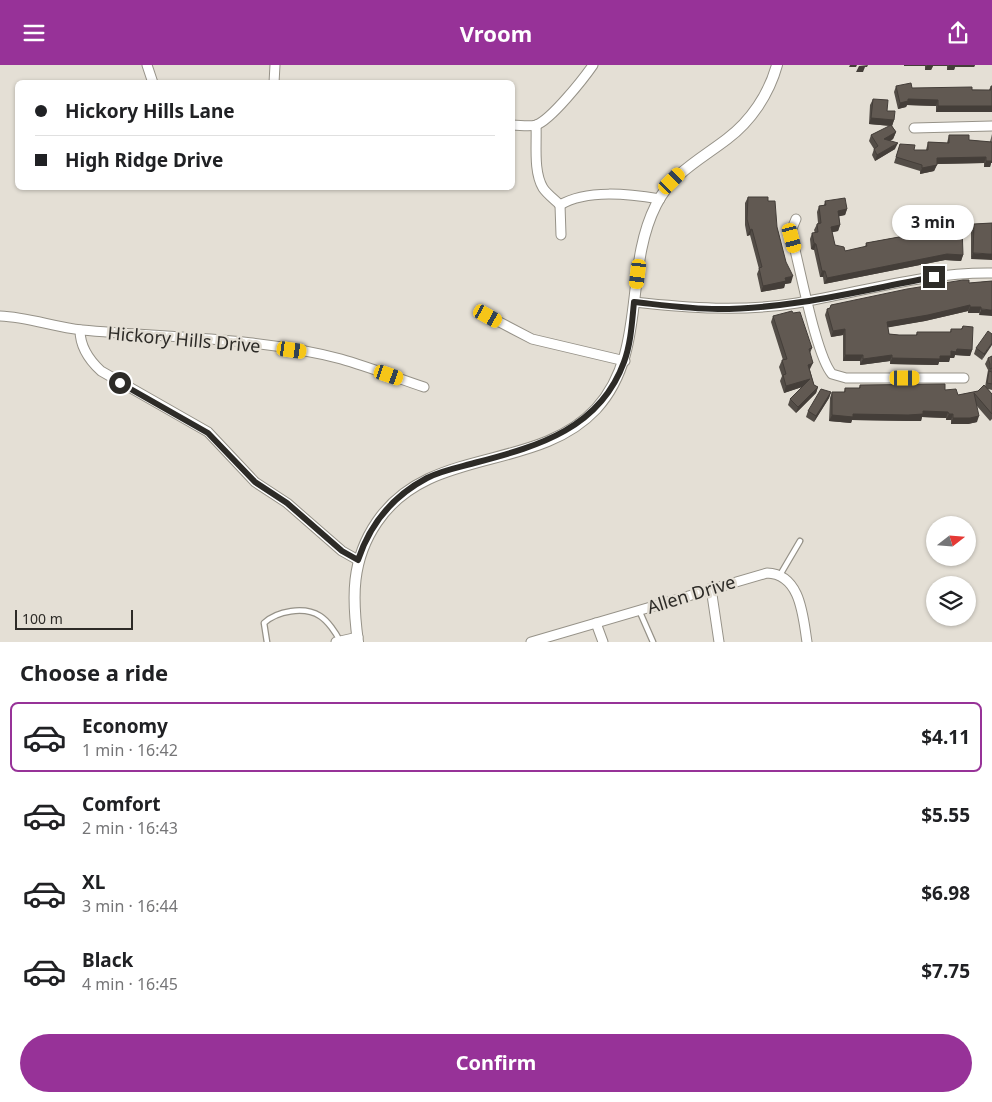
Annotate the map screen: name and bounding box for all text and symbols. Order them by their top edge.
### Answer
text: Vroom [460,18,532,48]
icon: menu [20,19,48,47]
icon: share [944,19,972,47]
text: Hickory Hills Lane [65,98,235,124]
text: High Ridge Drive [65,147,223,173]
car [656,165,687,197]
callout: 3 min [893,205,975,239]
text: 3 min [911,211,955,233]
car [780,222,803,254]
car [628,258,647,290]
route end [923,266,945,288]
car [471,302,504,330]
street label: Hickory Hills Drive [106,320,262,358]
car [276,340,307,360]
car [372,363,405,387]
car [890,371,920,386]
route start [109,372,131,394]
north arrow [926,516,976,566]
map controls [926,516,976,626]
street label: Allen Drive [644,569,738,619]
button: layers [926,576,976,626]
scale bar [15,607,132,630]
text: 100 m [22,609,63,628]
text: Choose a ride [20,657,168,687]
text: Economy [82,713,168,739]
icon: car [22,715,67,760]
text: $4.11 [921,724,970,750]
text: 1 min · 16:42 [82,739,178,761]
text: Comfort [82,791,161,817]
icon: car [22,793,67,838]
text: $5.55 [921,802,970,828]
text: 2 min · 16:43 [82,817,178,839]
text: XL [82,869,105,895]
icon: car [22,871,67,916]
text: $6.98 [921,880,970,906]
text: 3 min · 16:44 [82,895,178,917]
text: Black [82,947,133,973]
icon: car [22,949,67,994]
text: $7.75 [921,958,970,984]
text: 4 min · 16:45 [82,973,178,995]
button: Confirm [20,1034,972,1092]

